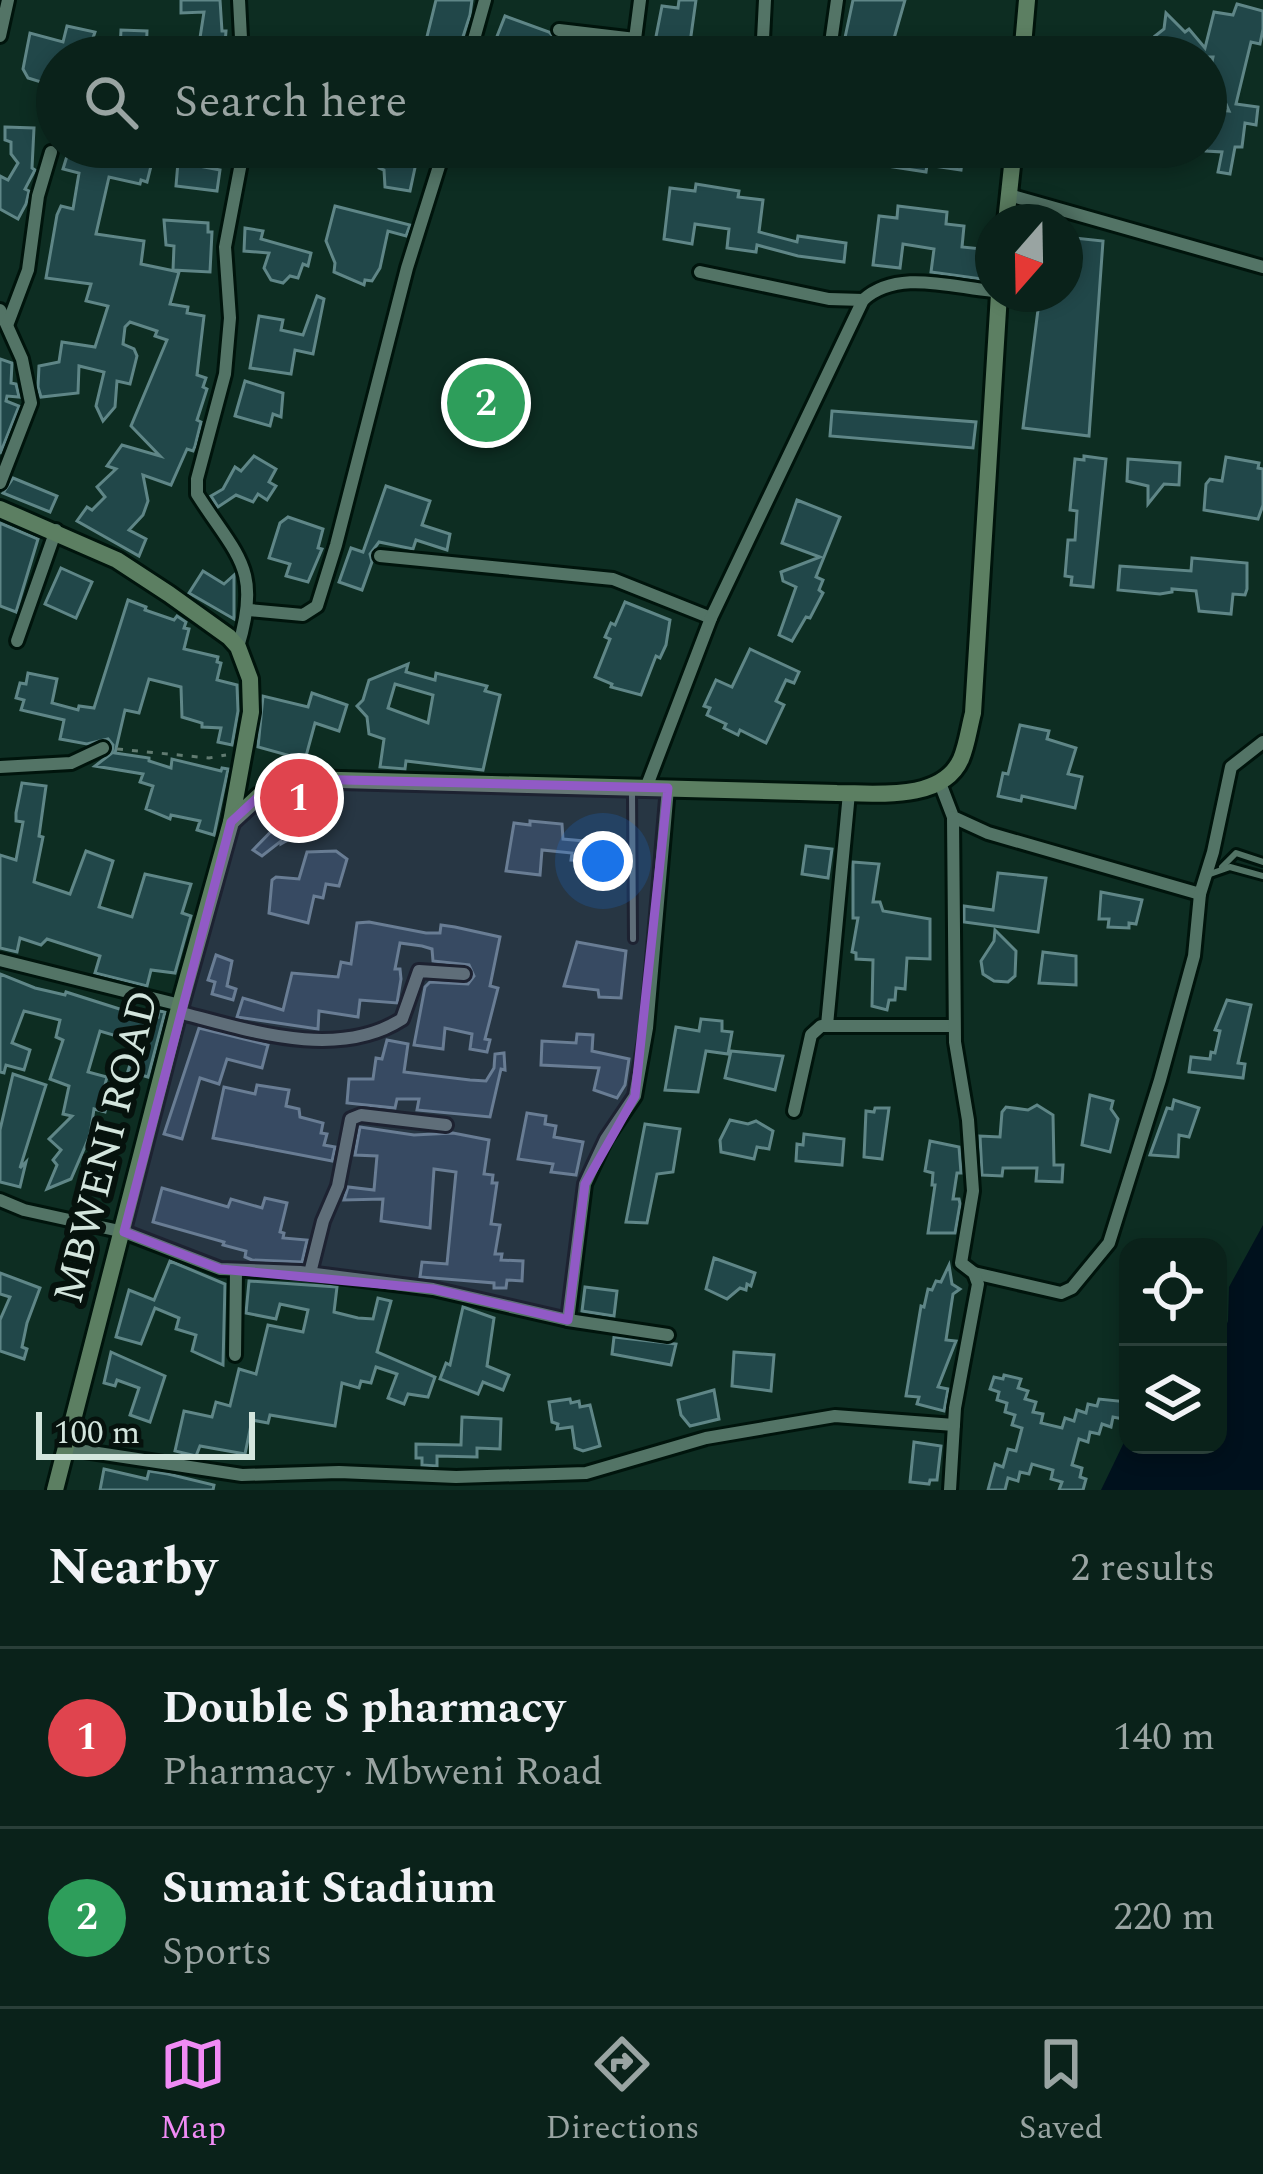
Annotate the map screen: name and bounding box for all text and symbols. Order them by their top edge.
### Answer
search box [36,36,1227,168]
text: Search here [174,68,407,137]
icon: search [78,69,144,135]
north arrow [975,204,1083,312]
pin: 2 [447,358,525,448]
pin: 1 [260,753,338,843]
your location [573,831,633,891]
street label: MBWENI ROAD [38,984,176,1310]
map controls [1119,1238,1227,1454]
button: locate [1119,1238,1227,1346]
button: layers [1119,1346,1227,1454]
scale bar [36,1406,255,1459]
text: 100 m [54,1408,140,1458]
text: Nearby [48,1529,217,1607]
text: 2 results [1071,1539,1215,1598]
text: Double S pharmacy [162,1674,565,1743]
text: 1 [76,1708,98,1767]
text: 140 m [1113,1708,1215,1767]
text: Pharmacy · Mbweni Road [162,1743,603,1802]
text: Sumait Stadium [162,1854,496,1923]
text: 2 [76,1888,98,1947]
text: 220 m [1113,1888,1215,1947]
text: Sports [162,1923,272,1982]
tab: Map [160,2031,226,2153]
tab: Directions [545,2031,699,2153]
tab: Saved [1019,2031,1103,2153]

